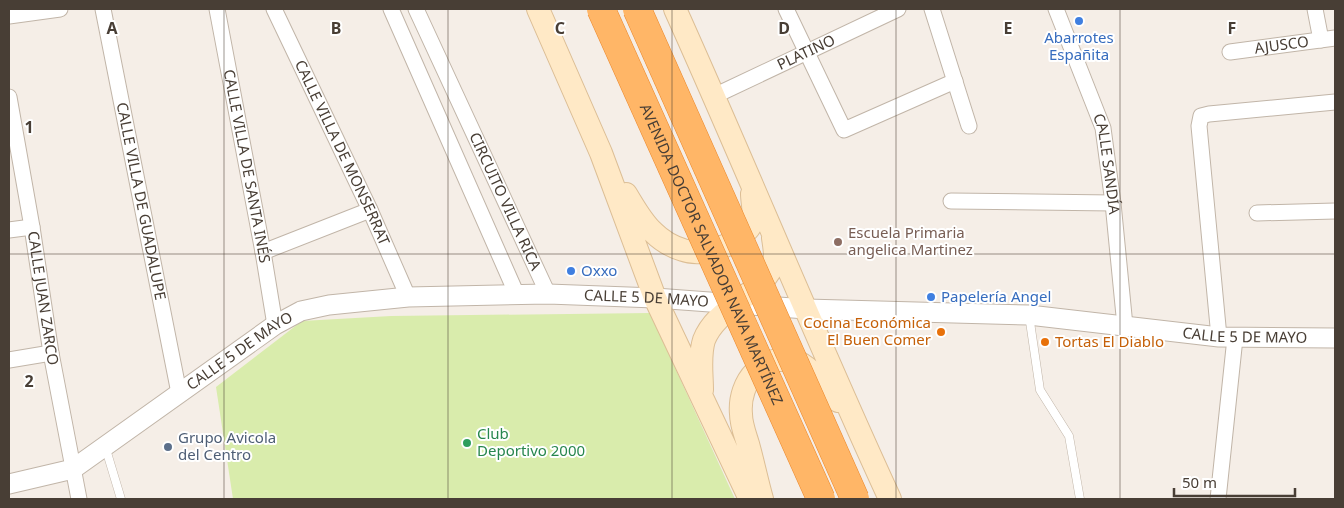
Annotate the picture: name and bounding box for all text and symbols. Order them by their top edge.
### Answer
marker: Abarrotes Españita [1073,15,1085,27]
text: A [106,17,118,39]
text: B [331,17,341,39]
text: C [555,17,565,39]
text: D [778,17,790,39]
text: E [1004,17,1013,39]
text: F [1228,17,1236,39]
place label: Abarrotes Españita [1044,27,1114,64]
street label: PLATINO [773,29,838,74]
street label: AJUSCO [1253,31,1310,58]
street label: CALLE VILLA DE MONSERRAT [291,56,395,249]
street label: CALLE VILLA DE SANTA INÉS [220,67,276,264]
street label: CALLE VILLA DE GUADALUPE [113,100,171,302]
street label: AVENIDA DOCTOR SALVADOR NAVA MARTÍNEZ [636,100,788,408]
street label: CALLE SANDÍA [1089,110,1125,216]
text: 1 [24,116,34,138]
street label: CIRCUITO VILLA RICA [465,129,547,274]
place label: Escuela Primaria angelica Martinez [848,222,973,259]
street label: CALLE JUAN ZARCO [24,230,64,367]
marker: Escuela Primaria angelica Martinez [832,236,844,248]
place label: Oxxo [581,260,617,280]
marker: Oxxo [565,265,577,277]
street label: CALLE 5 DE MAYO [584,284,710,311]
place label: Papelería Angel [941,286,1051,306]
marker: Papelería Angel [925,291,937,303]
street label: CALLE 5 DE MAYO [182,306,296,394]
place label: Cocina Económica El Buen Comer [803,312,931,349]
street label: CALLE 5 DE MAYO [1181,322,1307,347]
marker: Cocina Económica El Buen Comer [935,326,947,338]
place label: Tortas El Diablo [1055,331,1164,351]
marker: Tortas El Diablo [1039,336,1051,348]
text: 2 [24,370,34,392]
place label: Club Deportivo 2000 [477,423,585,460]
place label: Grupo Avicola del Centro [178,427,276,464]
marker: Club Deportivo 2000 [461,437,473,449]
marker: Grupo Avicola del Centro [162,441,174,453]
scale bar [1174,466,1295,498]
text: 50 m [1182,472,1217,492]

